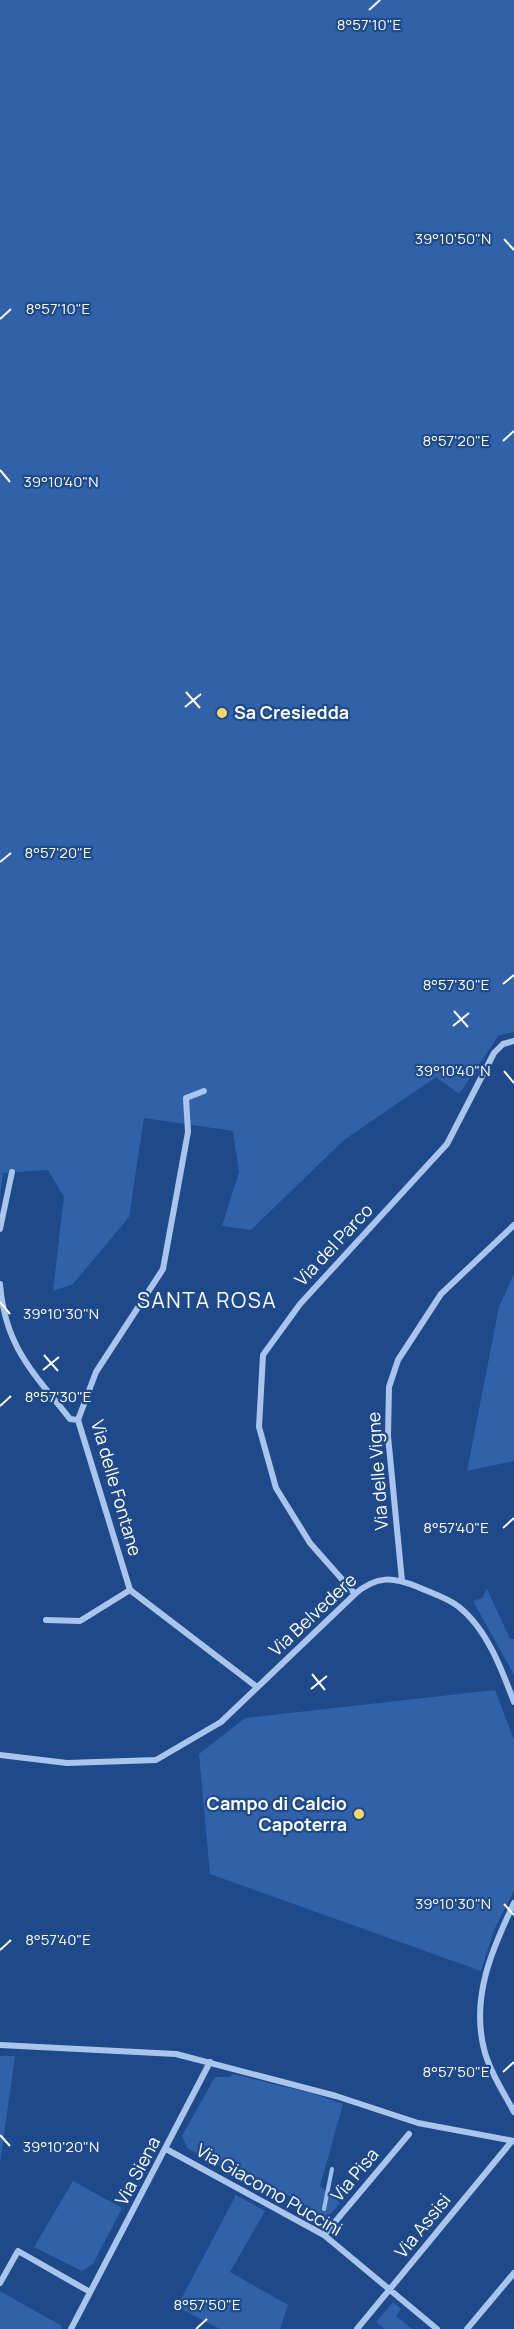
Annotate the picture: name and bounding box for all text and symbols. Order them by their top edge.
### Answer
text: 8°57'10"E [337,14,401,35]
text: 39°10'50"N [415,228,491,249]
text: 8°57'10"E [26,298,90,319]
text: 8°57'20"E [423,430,489,451]
text: 39°10'40"N [24,471,98,492]
place label: Sa Cresiedda [234,700,349,724]
marker: Sa Cresiedda [215,706,229,720]
text: 8°57'20"E [25,842,91,863]
text: 8°57'30"E [423,974,489,995]
text: 39°10'40"N [416,1060,490,1081]
street label: Via del Parco [289,1198,378,1291]
district label: SANTA ROSA [137,1286,277,1314]
text: 39°10'30"N [23,1303,99,1324]
text: 8°57'30"E [25,1386,91,1407]
street label: Via delle Vigne [361,1411,393,1531]
street label: Via delle Fontane [86,1417,148,1559]
text: 8°57'40"E [423,1517,489,1538]
street label: Via Belvedere [263,1568,361,1661]
place label: Campo di Calcio Capoterra [207,1791,347,1836]
marker: Campo di Calcio Capoterra [352,1807,366,1821]
text: 39°10'30"N [415,1893,491,1914]
text: 8°57'40"E [25,1929,91,1950]
text: 8°57'50"E [422,2061,490,2082]
street label: Via Siena [109,2132,165,2209]
text: 39°10'20"N [23,2136,99,2157]
street label: Via Giacomo Puccini [192,2137,347,2241]
street label: Via Pisa [325,2143,384,2206]
street label: Via Assisi [389,2188,456,2263]
text: 8°57'50"E [173,2294,241,2315]

